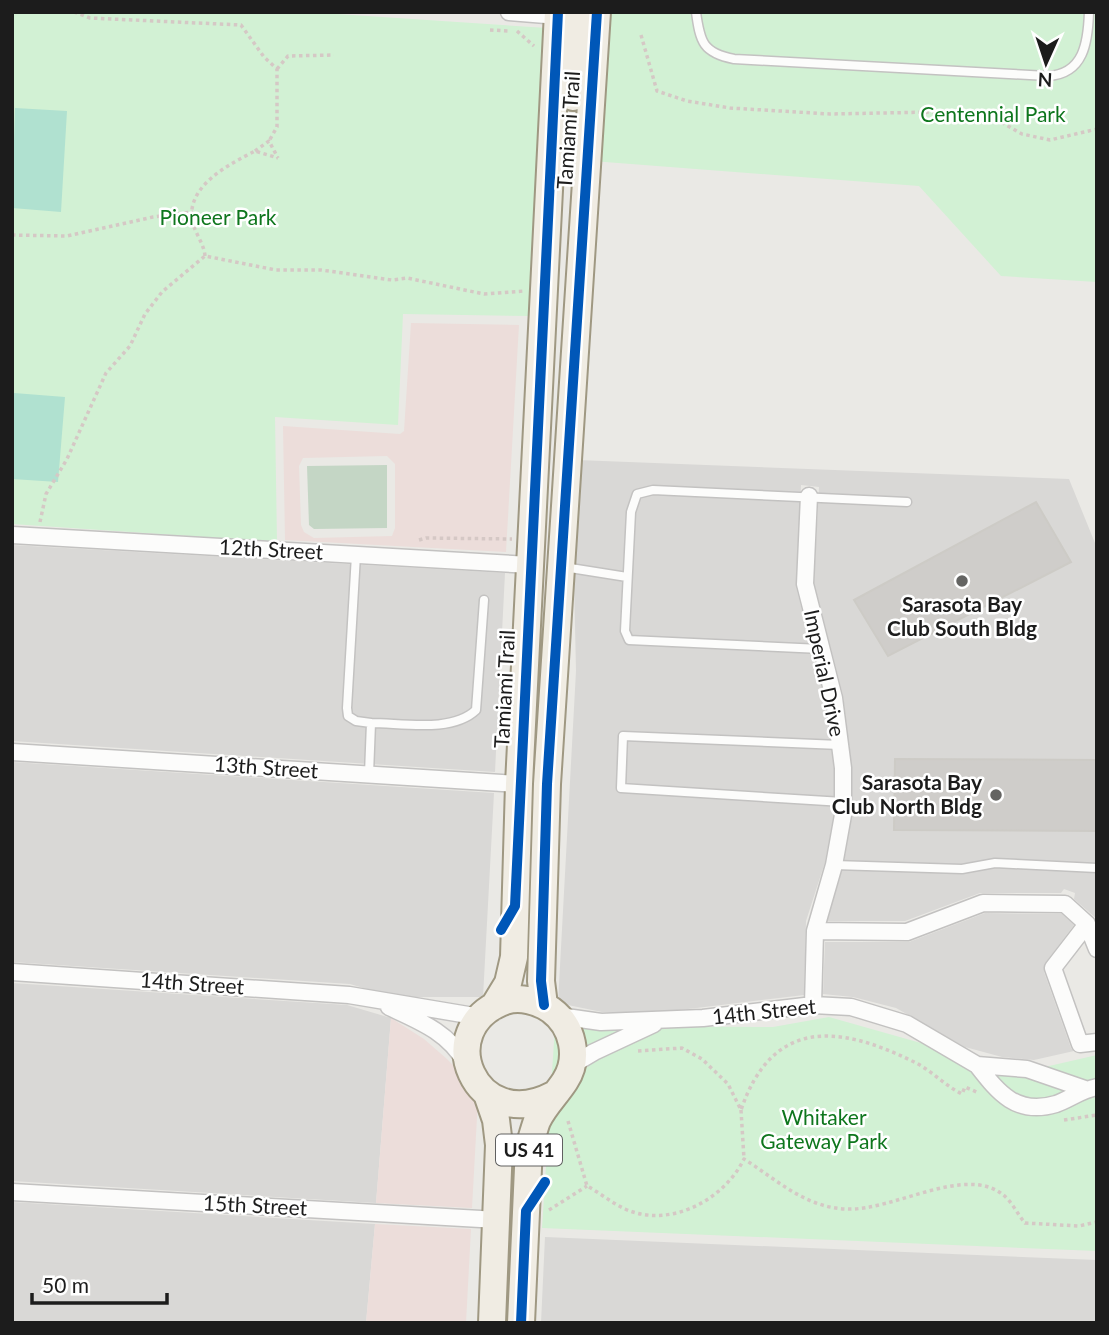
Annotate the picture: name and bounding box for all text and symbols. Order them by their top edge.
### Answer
north arrow [1011,28,1081,98]
text: N [1037,69,1053,92]
street label: Tamiami Trail [551,70,584,190]
park label: Centennial Park [920,101,1066,126]
park label: Pioneer Park [160,204,277,229]
street label: 12th Street [218,533,324,564]
marker: Sarasota Bay Club South Bldg [954,573,970,589]
place label: Sarasota Bay Club South Bldg [887,591,1037,640]
street label: Imperial Drive [800,607,851,739]
street label: Tamiami Trail [488,629,519,749]
street label: 13th Street [213,750,319,783]
place label: Sarasota Bay Club North Bldg [832,769,983,818]
marker: Sarasota Bay Club North Bldg [988,787,1004,803]
street label: 14th Street [139,966,245,999]
street label: 14th Street [711,993,817,1028]
park label: Whitaker Gateway Park [760,1104,888,1153]
road number: US 41 [496,1134,562,1166]
street label: 15th Street [202,1189,308,1220]
scale bar [32,1262,166,1306]
text: 50 m [42,1272,89,1297]

